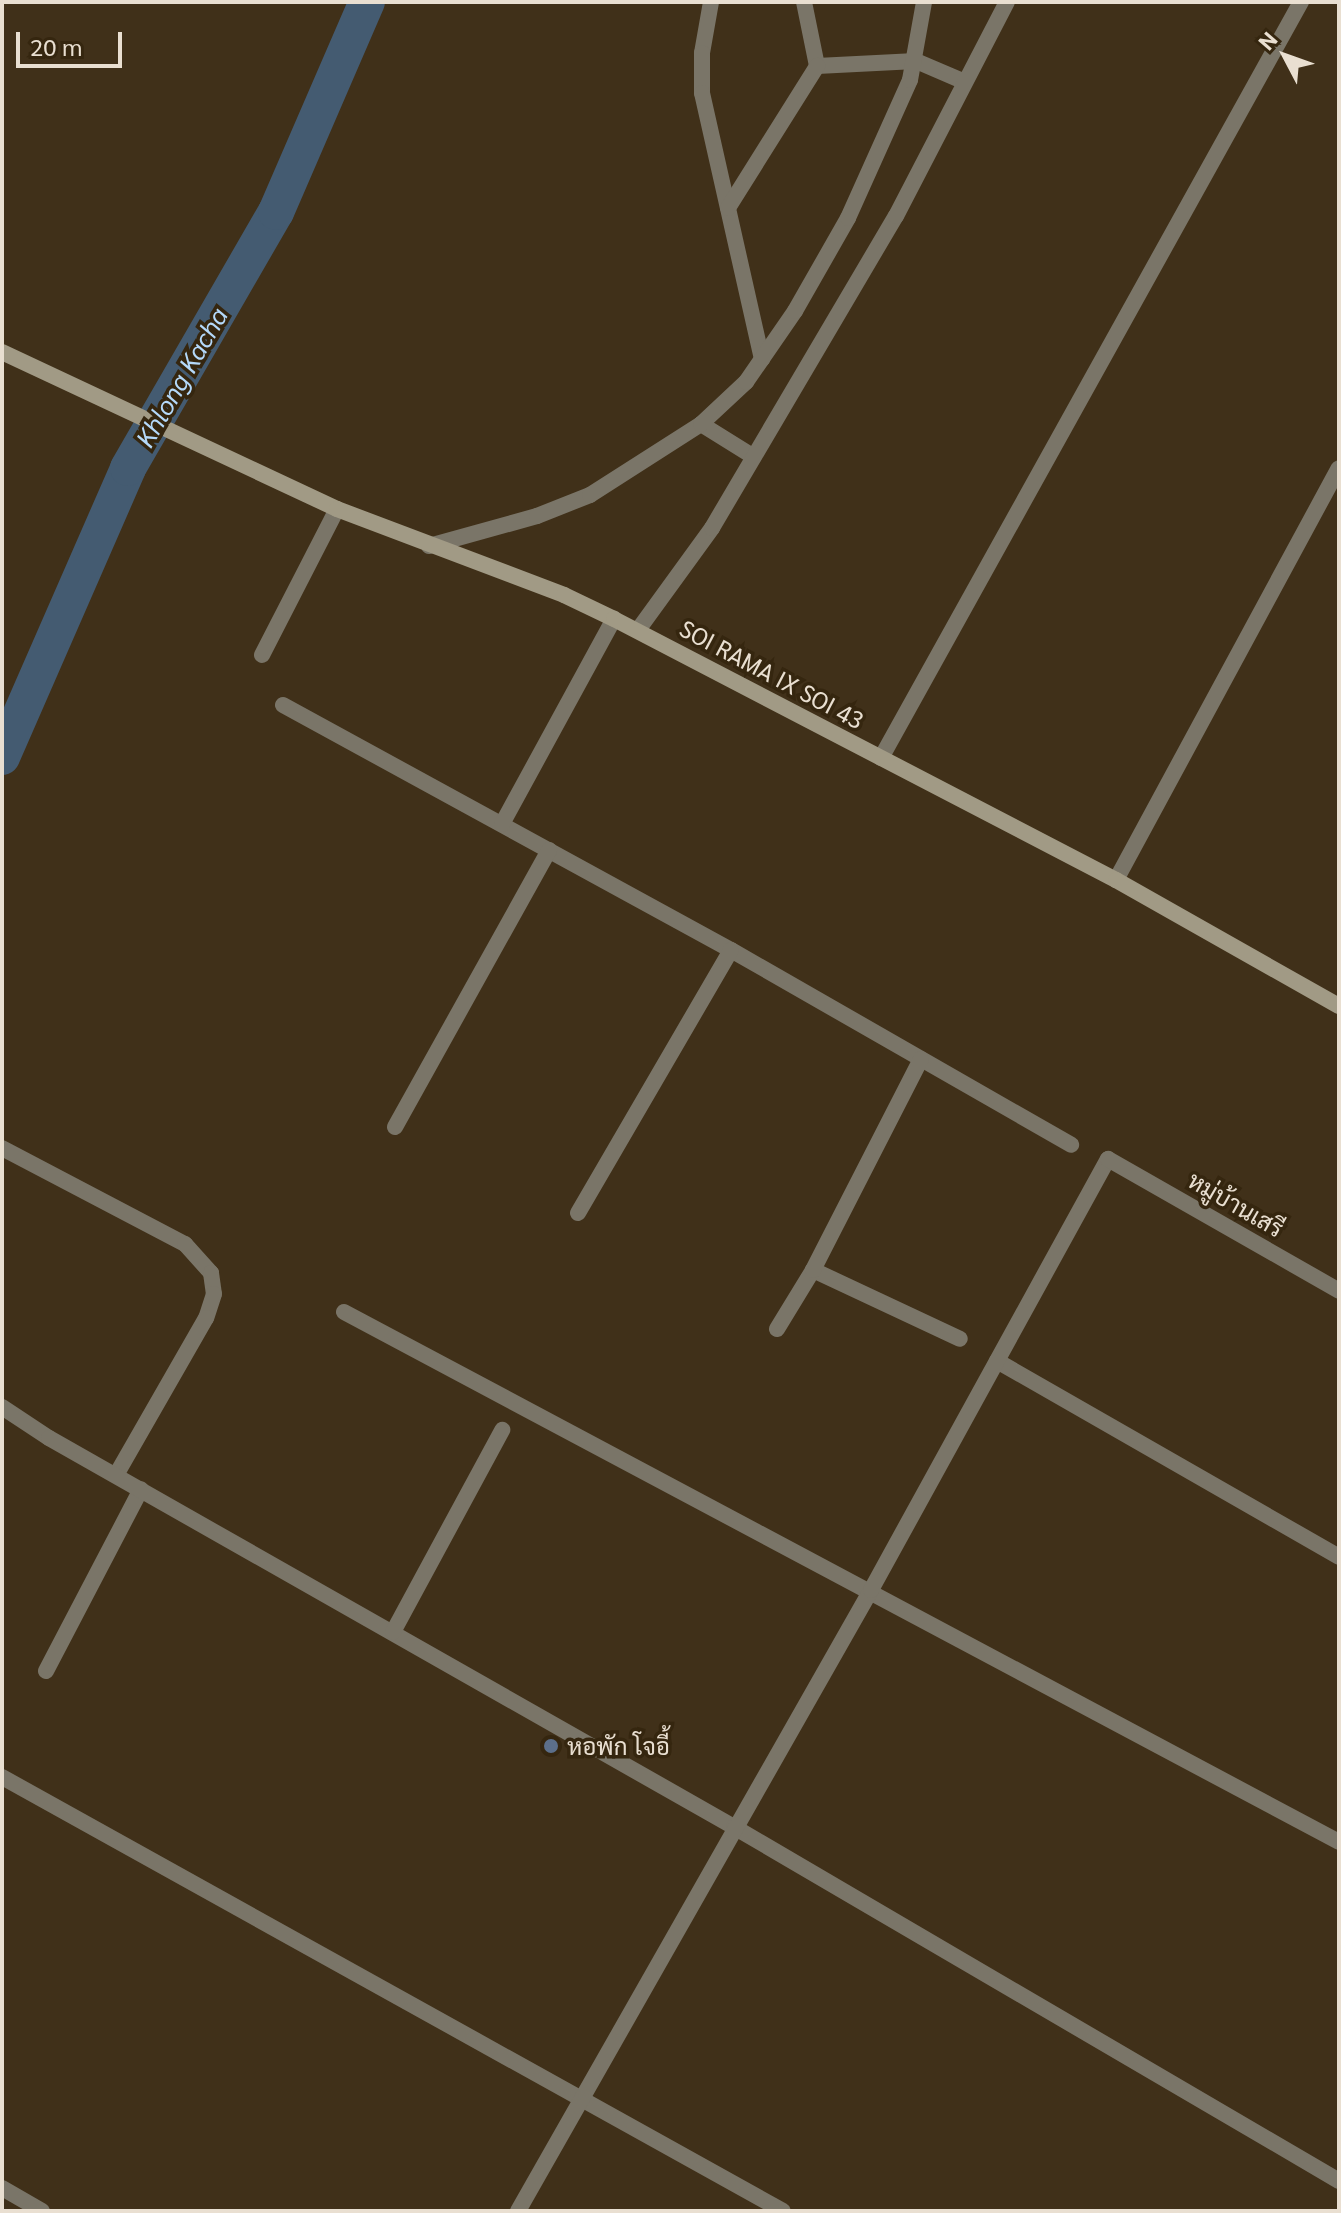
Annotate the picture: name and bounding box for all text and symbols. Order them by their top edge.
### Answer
scale bar [20,16,126,66]
north arrow [1245,16,1325,96]
text: N [1251,25,1282,55]
text: 20 m [30,30,82,62]
water label: Khlong Kacha [128,302,234,452]
street label: SOI RAMA IX SOI 43 [675,613,869,735]
street label: หมู่บ้านเสรี [1183,1165,1289,1243]
place label: หอพัก โจอี้ [567,1732,670,1760]
marker: หอพัก โจอี้ [542,1737,560,1755]

